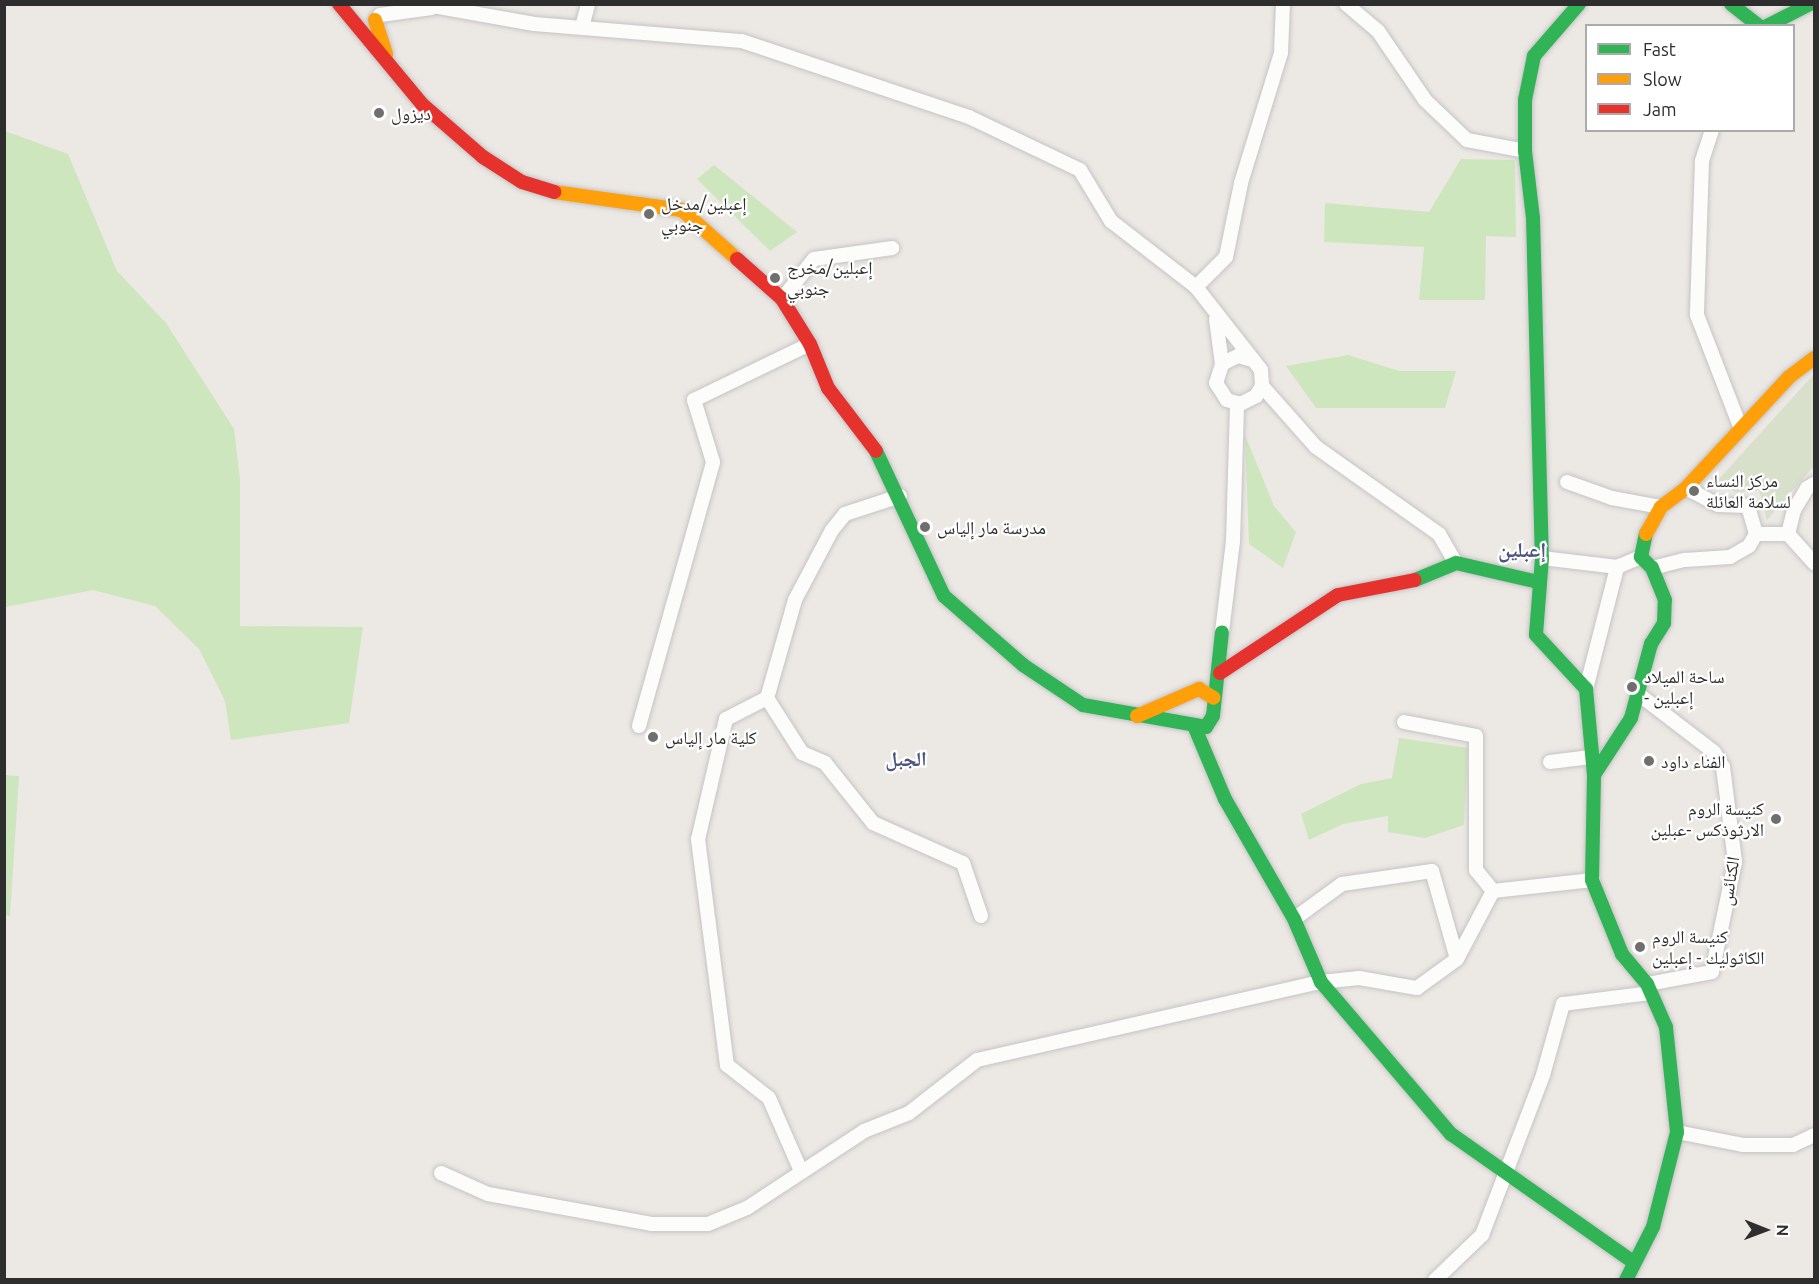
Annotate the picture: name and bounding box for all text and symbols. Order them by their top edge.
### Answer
legend [1585,24,1795,132]
text: Fast [1643,39,1676,59]
text: Slow [1643,69,1682,89]
text: Jam [1643,99,1677,119]
place label: ديزول [391,102,431,124]
marker: ديزول [372,106,386,120]
place label: إعبلين/مدخل جنوبي [661,193,746,236]
marker: إعبلين/مدخل جنوبي [642,207,656,221]
place label: إعبلين/مخرج جنوبي [787,257,873,300]
marker: إعبلين/مخرج جنوبي [768,271,782,285]
place label: مركز النساء لسلامة العائلة [1706,470,1791,512]
marker: مركز النساء لسلامة العائلة [1687,484,1701,498]
place label: مدرسة مار إلياس [937,516,1046,538]
marker: مدرسة مار إلياس [918,520,932,534]
district label: إعبلين [1498,536,1546,562]
place label: ساحة الميلاد - إعبلين [1644,666,1725,708]
marker: ساحة الميلاد - إعبلين [1625,680,1639,694]
place label: كلية مار إلياس [665,726,757,748]
marker: كلية مار إلياس [646,730,660,744]
district label: الجبل [885,746,927,770]
place label: الفناء داود [1661,750,1725,772]
marker: الفناء داود [1642,754,1656,768]
place label: كنيسة الروم الارثوذكس -عبلين [1651,798,1764,840]
marker: كنيسة الروم الارثوذكس -عبلين [1769,812,1783,826]
street label: الكنائس [1714,855,1744,907]
place label: كنيسة الروم الكاثوليك - إعبلين [1652,926,1765,968]
marker: كنيسة الروم الكاثوليك - إعبلين [1633,940,1647,954]
north arrow [1735,1200,1795,1260]
text: N [1774,1224,1792,1236]

